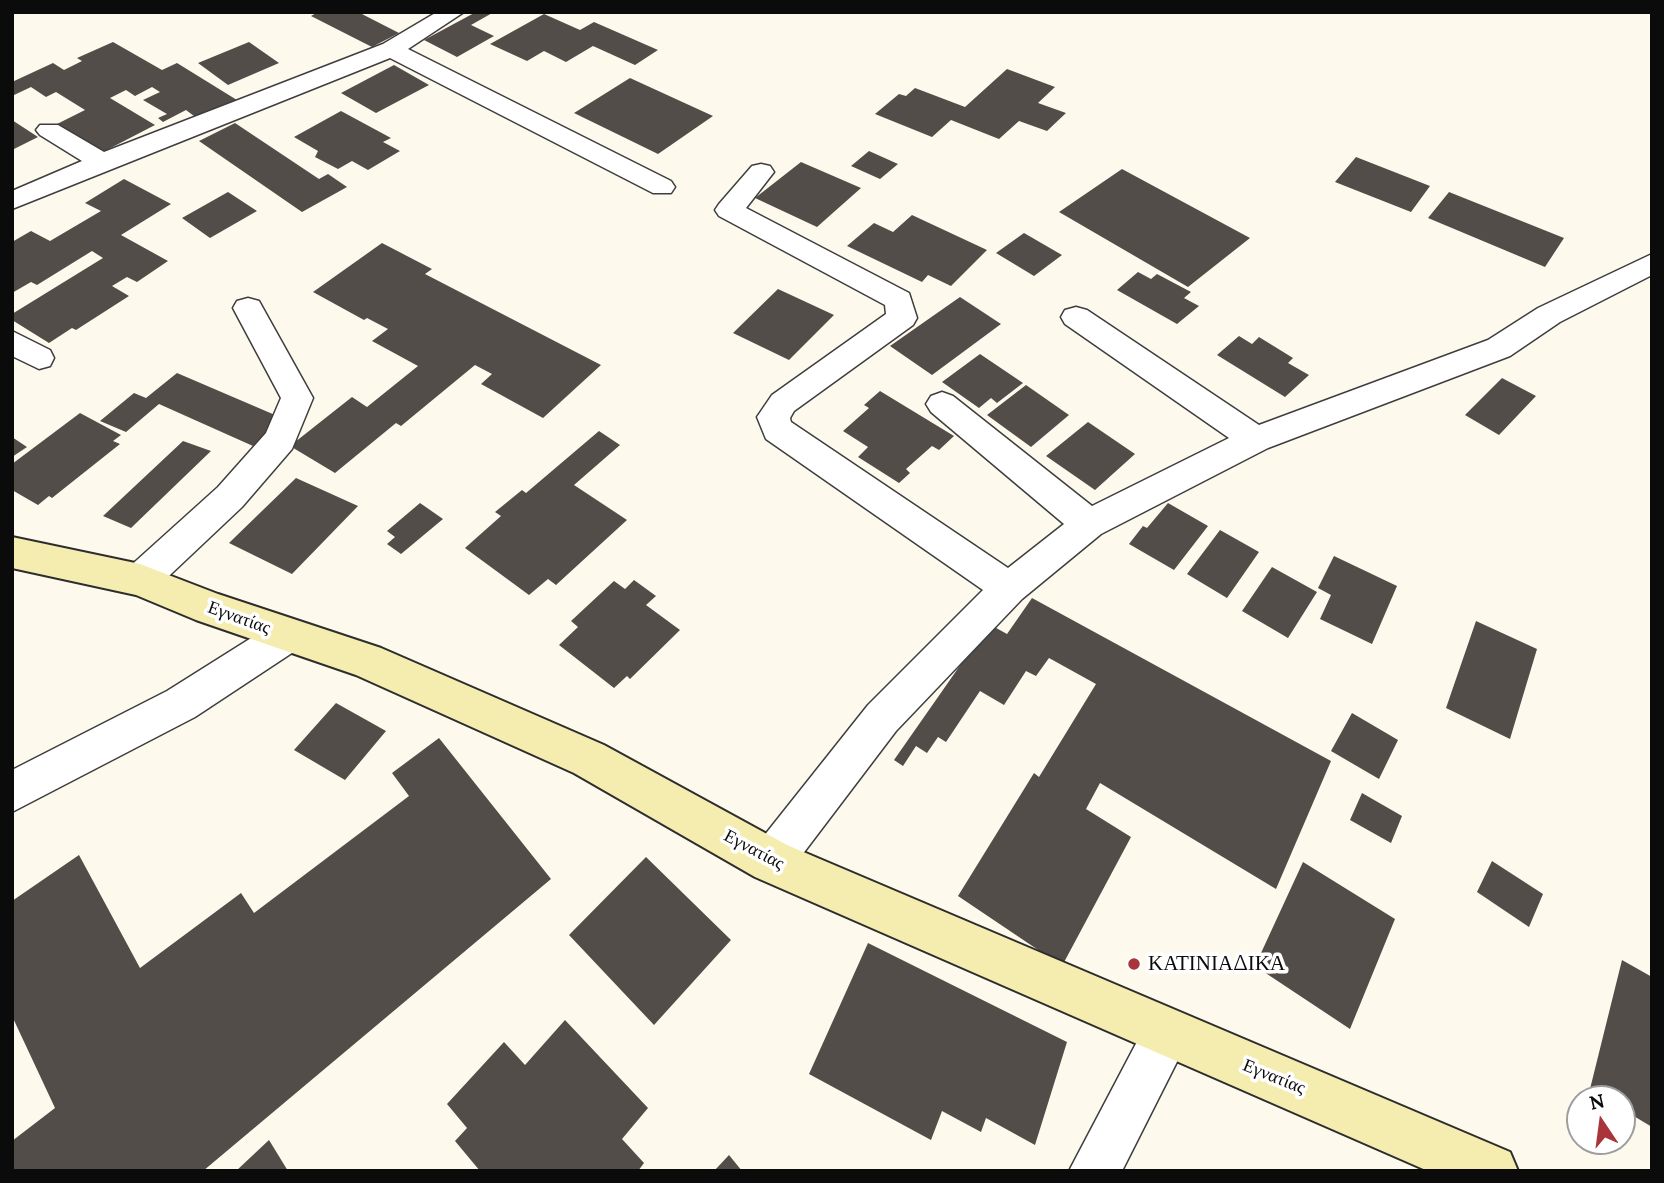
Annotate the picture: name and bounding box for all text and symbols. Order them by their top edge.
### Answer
street label: Εγνατίας [205,597,273,639]
street label: Εγνατίας [720,825,788,875]
place label: ΚΑΤΙΝΙΑΔΙΚΑ [1148,951,1285,977]
marker: ΚΑΤΙΝΙΑΔΙΚΑ [1126,956,1142,972]
street label: Εγνατίας [1240,1055,1308,1099]
north arrow [1566,1085,1636,1155]
text: N [1587,1088,1607,1115]

